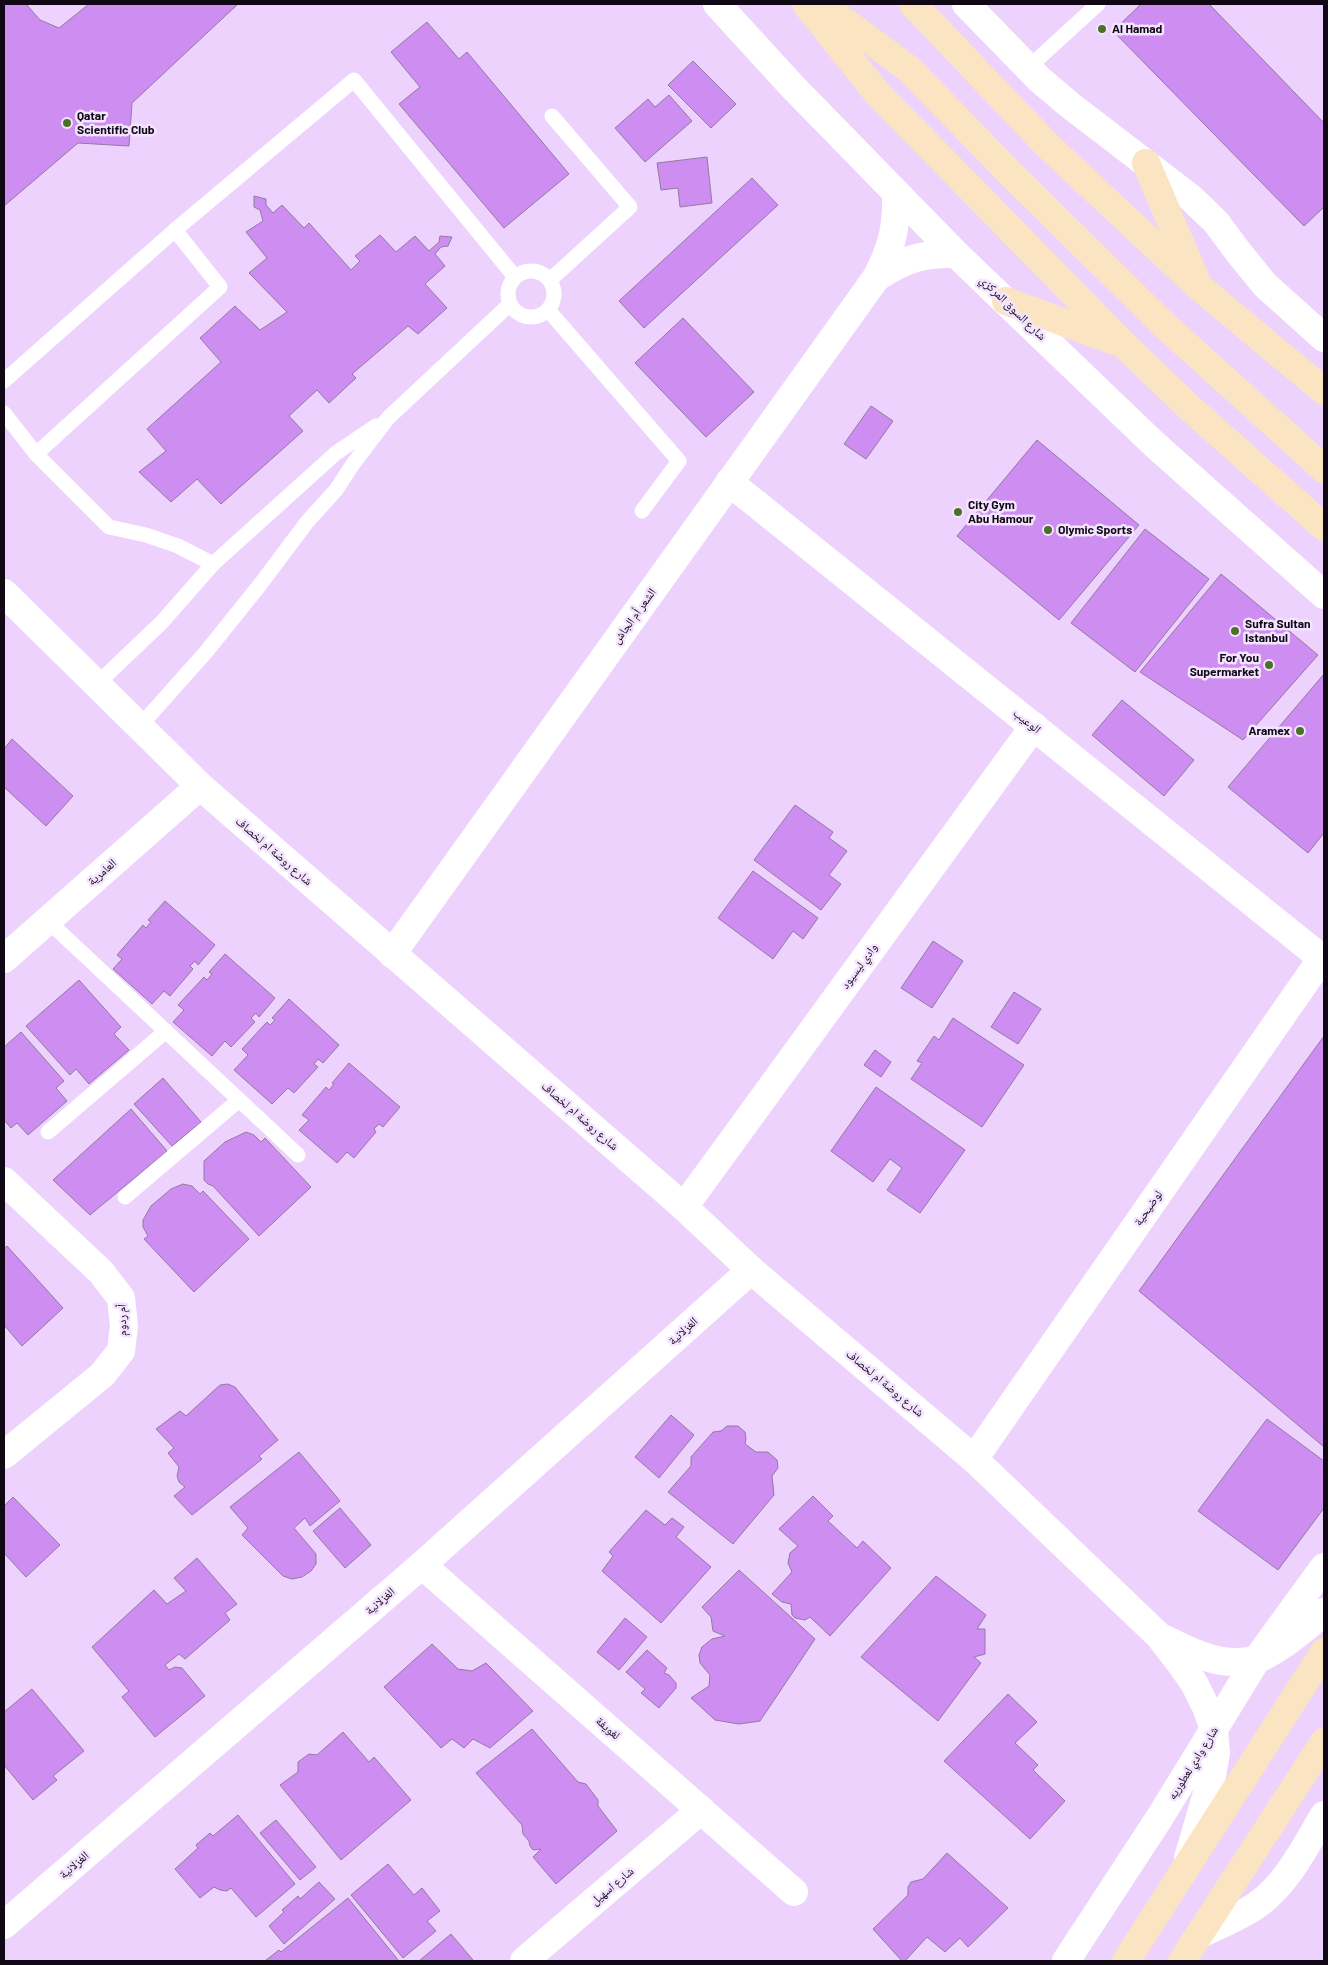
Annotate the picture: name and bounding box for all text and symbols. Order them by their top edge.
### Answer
place label: Al Hamad [1112,21,1163,35]
marker: Al Hamad [1096,23,1108,35]
place label: Qatar Scientific Club [77,108,155,136]
marker: Qatar Scientific Club [61,117,73,129]
street label: شارع السوق المركزي [975,272,1050,345]
place label: City Gym Abu Hamour [968,497,1034,525]
marker: City Gym Abu Hamour [952,506,964,518]
place label: Olymic Sports [1058,522,1132,536]
marker: Olymic Sports [1042,524,1054,536]
street label: الشعر أم الجاش [608,585,660,647]
place label: Sufra Sultan Istanbul [1245,616,1311,644]
marker: Sufra Sultan Istanbul [1229,625,1241,637]
place label: For You Supermarket [1190,650,1259,678]
marker: For You Supermarket [1263,659,1275,671]
street label: الوعيب [1010,705,1044,737]
place label: Aramex [1248,723,1291,737]
marker: Aramex [1294,725,1306,737]
street label: شارع روضة ام لخصاف [232,813,316,889]
street label: العامرية [84,855,119,888]
street label: وادي ليسيود [837,940,883,993]
street label: شارع روضة ام لخصاف [538,1078,622,1154]
street label: لوضيحية [1130,1187,1165,1228]
street label: أم ردوم [114,1304,130,1336]
street label: الغزلانية [665,1313,701,1348]
street label: شارع روضة ام لخصاف [843,1346,927,1420]
street label: الغزلانية [362,1584,398,1618]
street label: لغويفة [593,1713,624,1742]
street label: شارع وادي لعطوريه [1164,1723,1224,1804]
street label: الغزلانية [56,1848,92,1882]
street label: شارع اسهيل [587,1863,637,1909]

